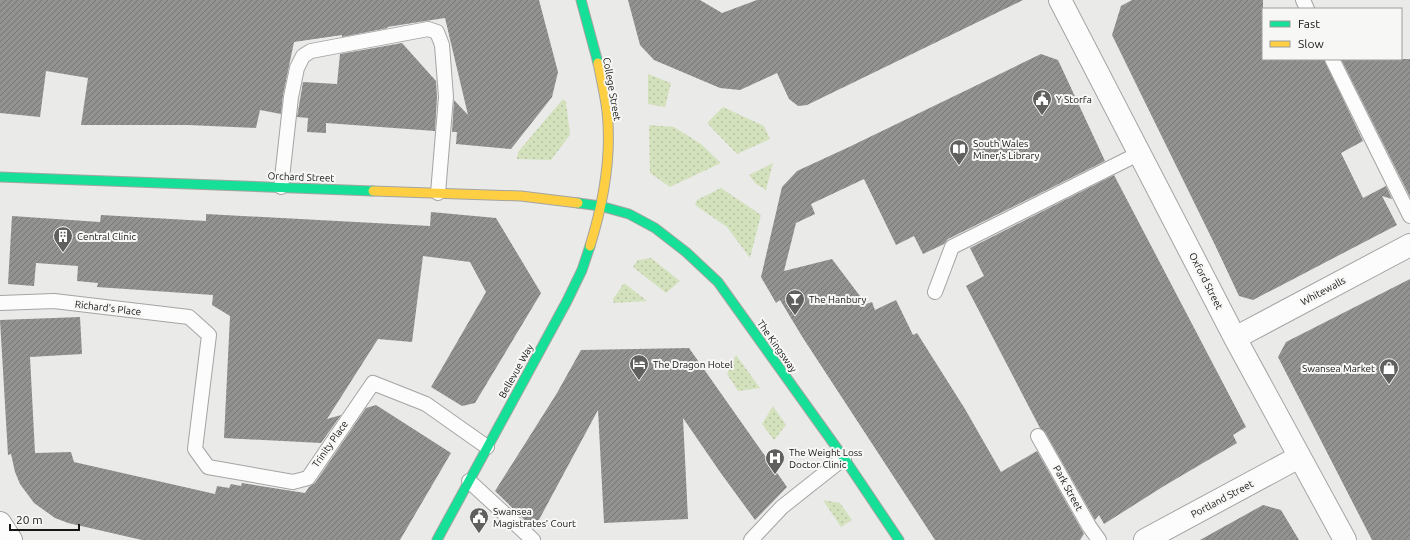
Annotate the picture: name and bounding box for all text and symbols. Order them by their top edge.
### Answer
legend [1262,8,1402,60]
text: Fast [1298,17,1320,30]
text: Slow [1298,37,1324,50]
street label: College Street [601,56,623,122]
public building icon: Y Storfa [1031,88,1053,116]
place label: Y Storfa [1056,94,1092,105]
library icon: South Wales Miner's Library [948,138,970,166]
place label: South Wales Miner's Library [973,138,1039,161]
street label: Orchard Street [267,170,335,184]
building icon: Central Clinic [52,225,74,253]
place label: Central Clinic [77,231,136,242]
street label: Oxford Street [1187,251,1225,311]
street label: Whitewalls [1299,275,1347,307]
bar icon: The Hanbury [784,288,806,316]
place label: The Hanbury [809,294,866,305]
street label: Richard's Place [74,298,142,318]
street label: The Kingsway [755,318,799,374]
street label: Bellevue Way [497,342,535,400]
hotel icon: The Dragon Hotel [628,353,650,381]
shop icon: Swansea Market [1378,357,1400,385]
place label: The Dragon Hotel [653,359,733,370]
place label: Swansea Market [1302,363,1375,374]
street label: Trinity Place [310,419,350,469]
hospital icon: The Weight Loss Doctor Clinic [764,447,786,475]
place label: The Weight Loss Doctor Clinic [789,447,862,470]
street label: Park Street [1051,463,1085,513]
street label: Portland Street [1189,478,1255,520]
scale bar [10,506,79,532]
public building icon: Swansea Magistrates' Court [468,506,490,534]
place label: Swansea Magistrates' Court [493,506,576,529]
text: 20 m [16,513,43,526]

